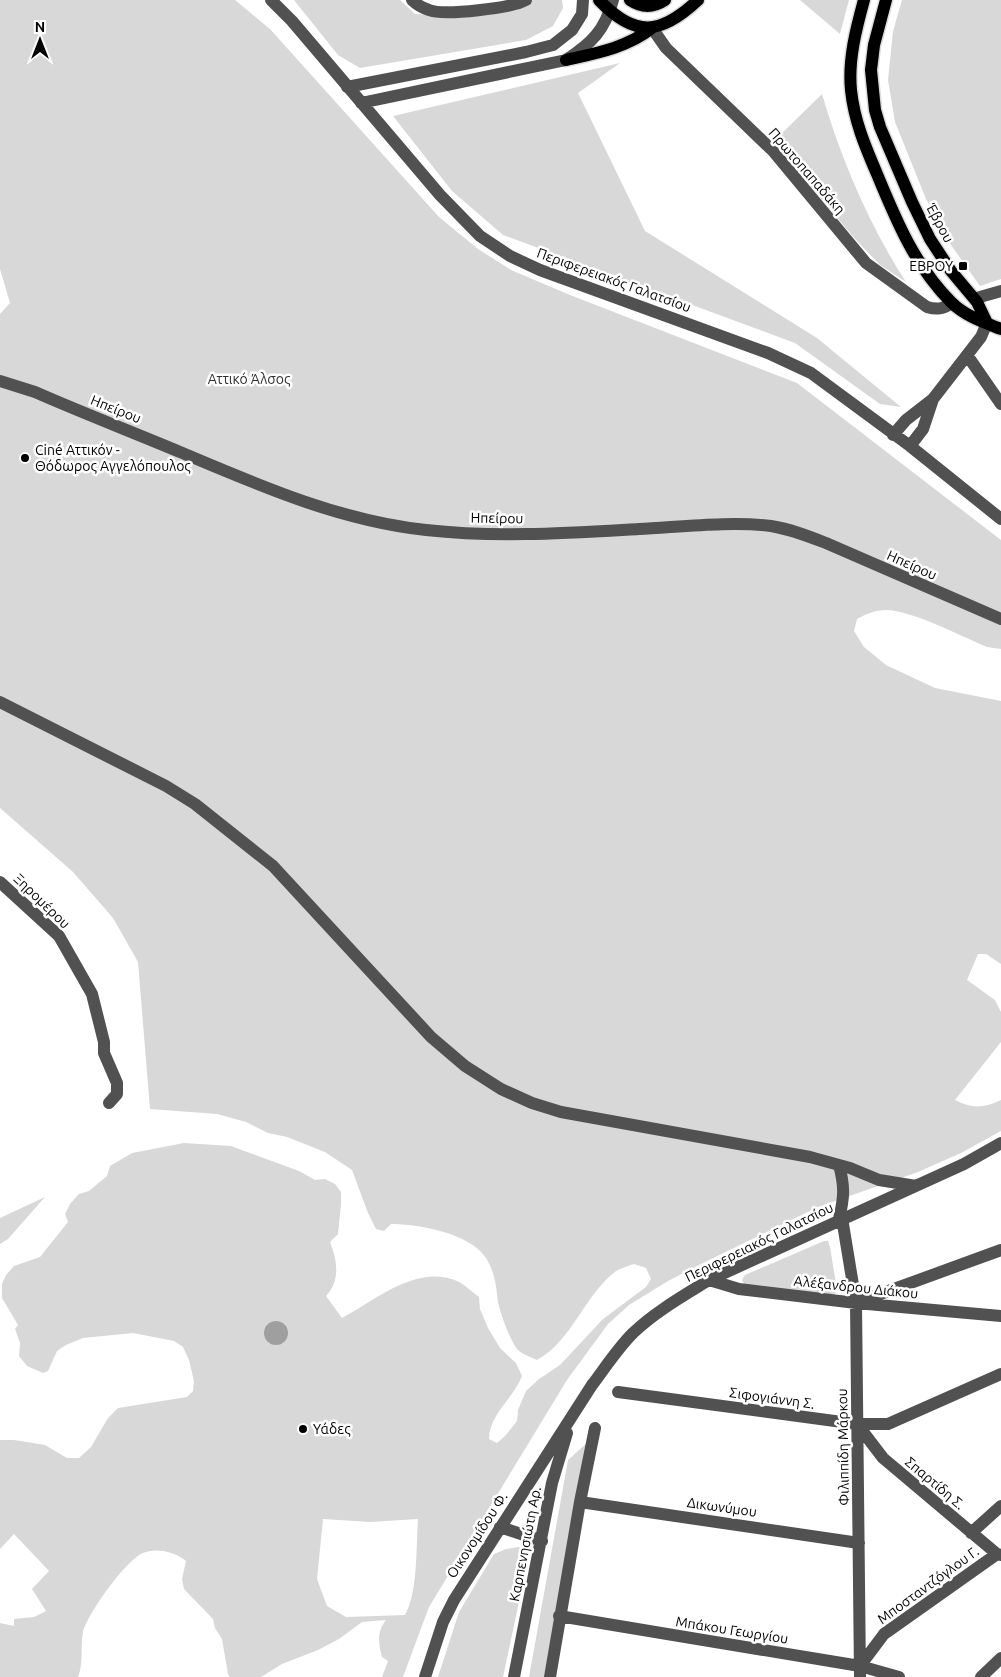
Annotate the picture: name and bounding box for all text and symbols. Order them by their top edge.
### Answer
north arrow [15,15,65,65]
text: N [35,19,45,35]
street label: Πρωτοπαπαδάκη [765,125,849,217]
street label: Έβρου [923,200,957,245]
street label: Περιφερειακός Γαλατσίου [535,245,693,315]
place label: ΕΒΡΟΥ [909,258,953,274]
marker: ΕΒΡΟΥ [957,260,969,272]
park label: Αττικό Άλσος [208,371,291,387]
street label: Ηπείρου [88,392,144,426]
place label: Ciné Αττικόν - Θόδωρος Αγγελόπουλος [35,442,191,474]
marker: Ciné Αττικόν - Θόδωρος Αγγελόπουλος [19,452,31,464]
street label: Ηπείρου [470,510,524,526]
street label: Ηπείρου [885,547,939,583]
street label: Ξηρομέρου [11,870,73,932]
street label: Περιφερειακός Γαλατσίου [682,1199,836,1285]
street label: Αλέξανδρου Διάκου [793,1273,919,1301]
street label: Σιφογιάννη Σ. [728,1384,816,1412]
street label: Φιλιππίδη Μάρκου [834,1388,852,1506]
place label: Υάδες [313,1421,351,1437]
marker: Υάδες [297,1423,309,1435]
street label: Σπαρτίδη Σ. [902,1453,968,1513]
street label: Καρπενησιώτη Αρ. [506,1485,544,1603]
street label: Οικονομίδου Φ. [443,1489,511,1581]
street label: Δικωνύμου [686,1494,758,1520]
street label: Μποσταντζόγλου Γ. [874,1543,982,1627]
street label: Μπάκου Γεωργίου [675,1613,789,1647]

